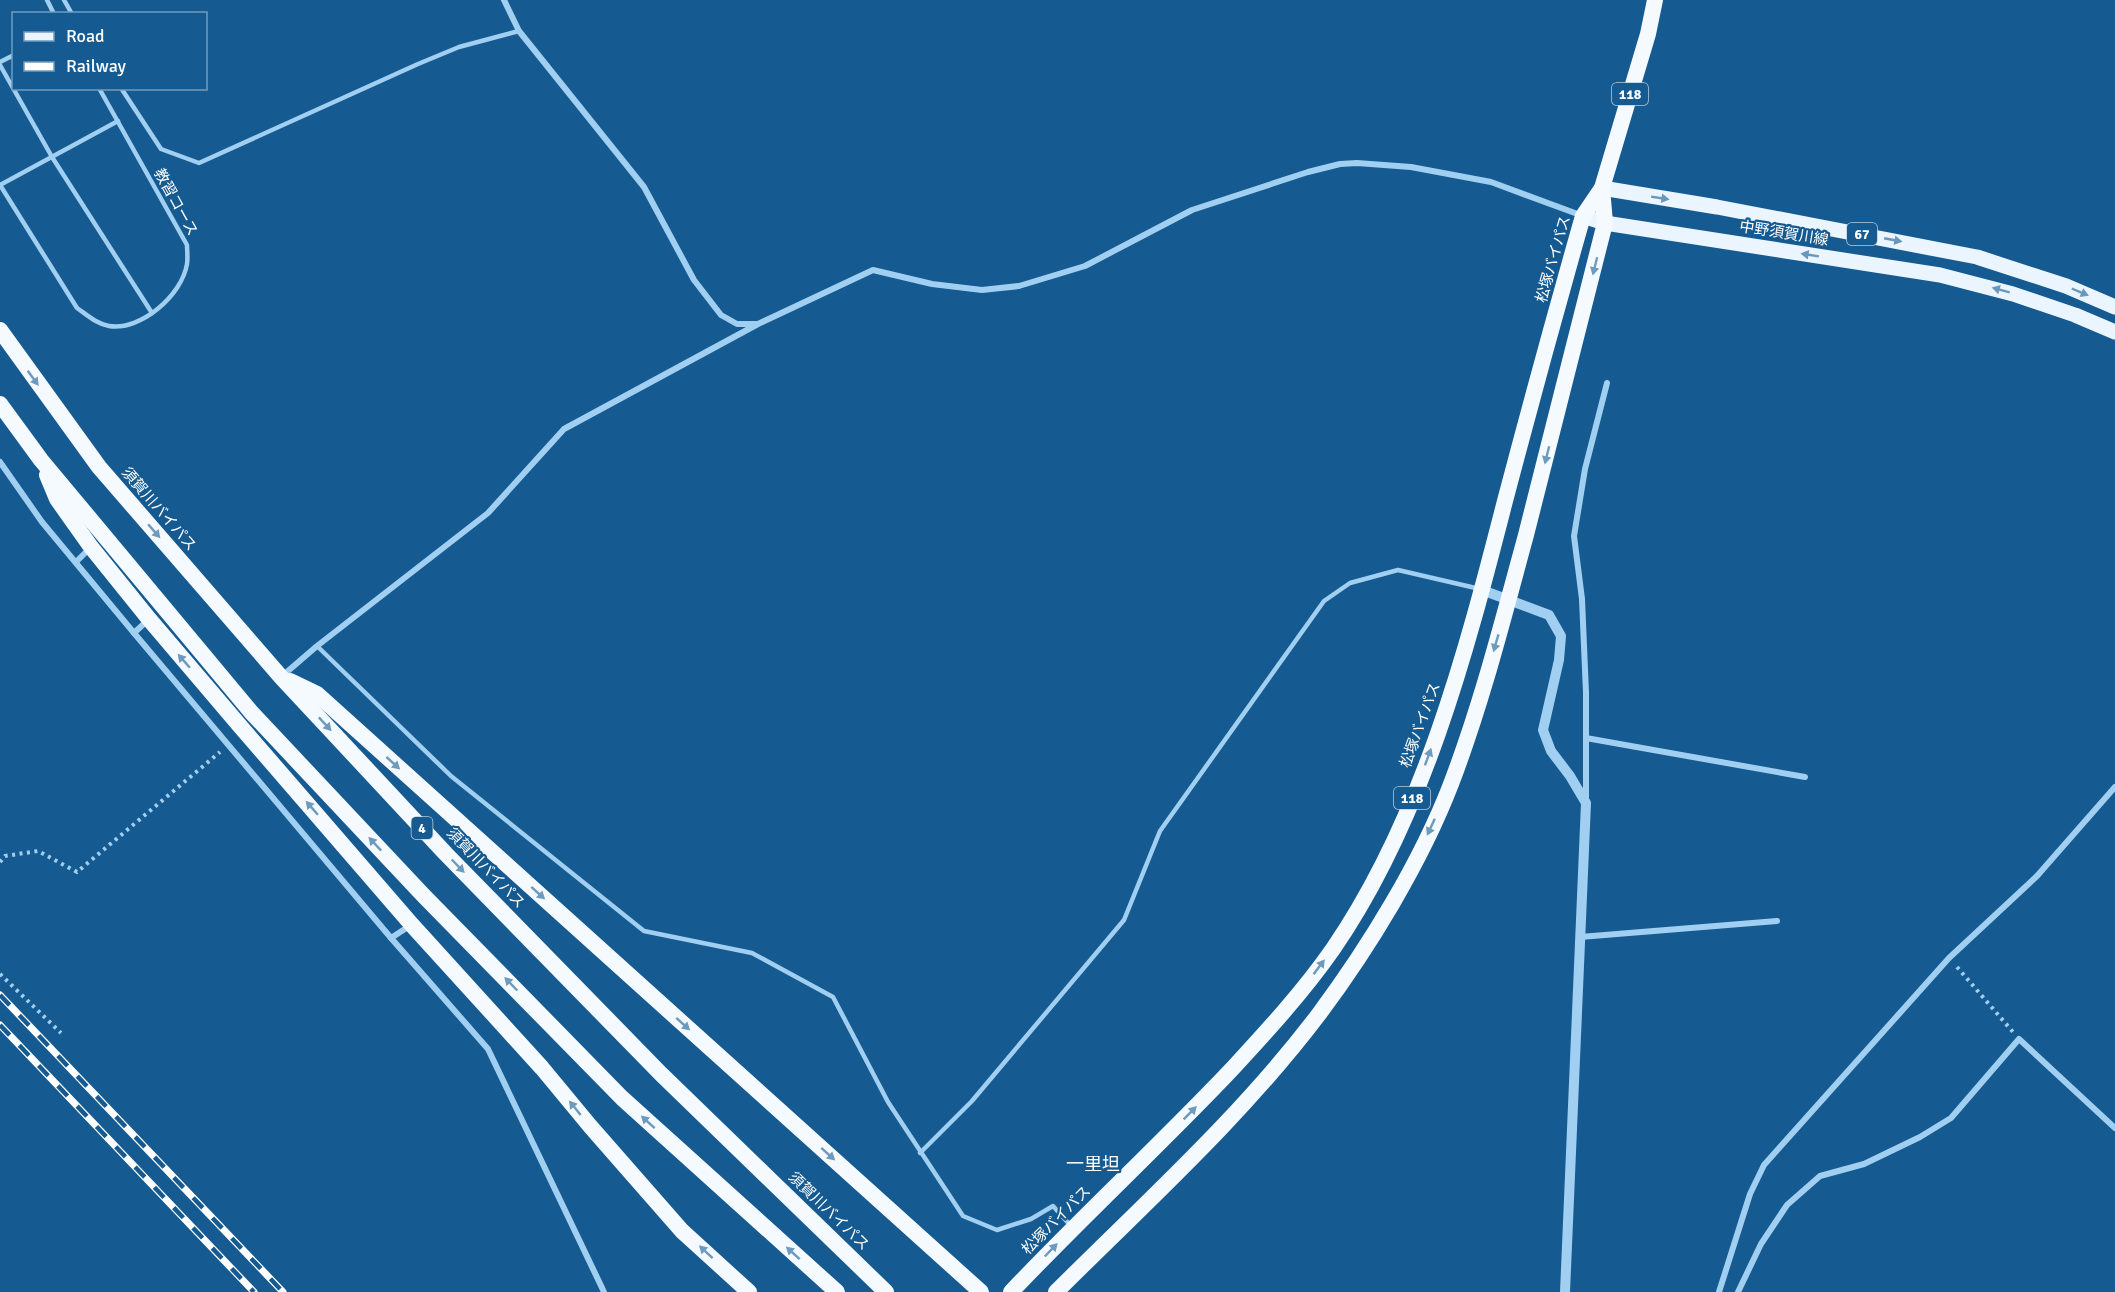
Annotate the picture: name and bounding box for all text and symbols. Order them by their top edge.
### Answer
legend [12,12,207,90]
text: Road [66,25,105,47]
text: Railway [66,55,127,77]
road number: 118 [1612,83,1648,105]
street label: 教習コース [150,165,202,239]
one-way arrow [1650,193,1669,202]
street label: 松塚バイパス [1532,213,1574,305]
street label: 中野須賀川線 [1738,217,1830,249]
road number: 67 [1847,223,1877,245]
one-way arrow [1883,236,1902,245]
one-way arrow [1800,250,1819,259]
one-way arrow [1589,257,1599,275]
one-way arrow [1992,285,2010,295]
one-way arrow [2072,287,2090,297]
one-way arrow [27,370,39,385]
one-way arrow [1541,446,1551,464]
street label: 須賀川バイパス [118,464,200,554]
one-way arrow [147,523,161,538]
one-way arrow [1491,635,1500,653]
one-way arrow [178,653,191,669]
street label: 松塚バイパス [1396,680,1444,770]
one-way arrow [317,717,331,731]
one-way arrow [1424,748,1434,766]
one-way arrow [385,756,400,769]
road number: 118 [1394,787,1430,809]
one-way arrow [305,800,318,816]
road number: 4 [412,817,432,839]
one-way arrow [1426,818,1435,835]
street label: 須賀川バイパス [443,824,529,912]
one-way arrow [369,837,383,851]
one-way arrow [451,859,465,874]
one-way arrow [530,886,545,899]
one-way arrow [1313,959,1326,975]
one-way arrow [504,978,518,992]
one-way arrow [675,1017,690,1030]
one-way arrow [568,1100,581,1116]
one-way arrow [1183,1106,1197,1120]
one-way arrow [641,1116,656,1129]
one-way arrow [820,1147,835,1160]
district label: 一里坦 [1066,1153,1120,1175]
street label: 須賀川バイパス [785,1168,873,1254]
street label: 松塚バイパス [1018,1182,1094,1258]
one-way arrow [1044,1243,1058,1257]
one-way arrow [698,1245,713,1259]
one-way arrow [786,1247,801,1260]

